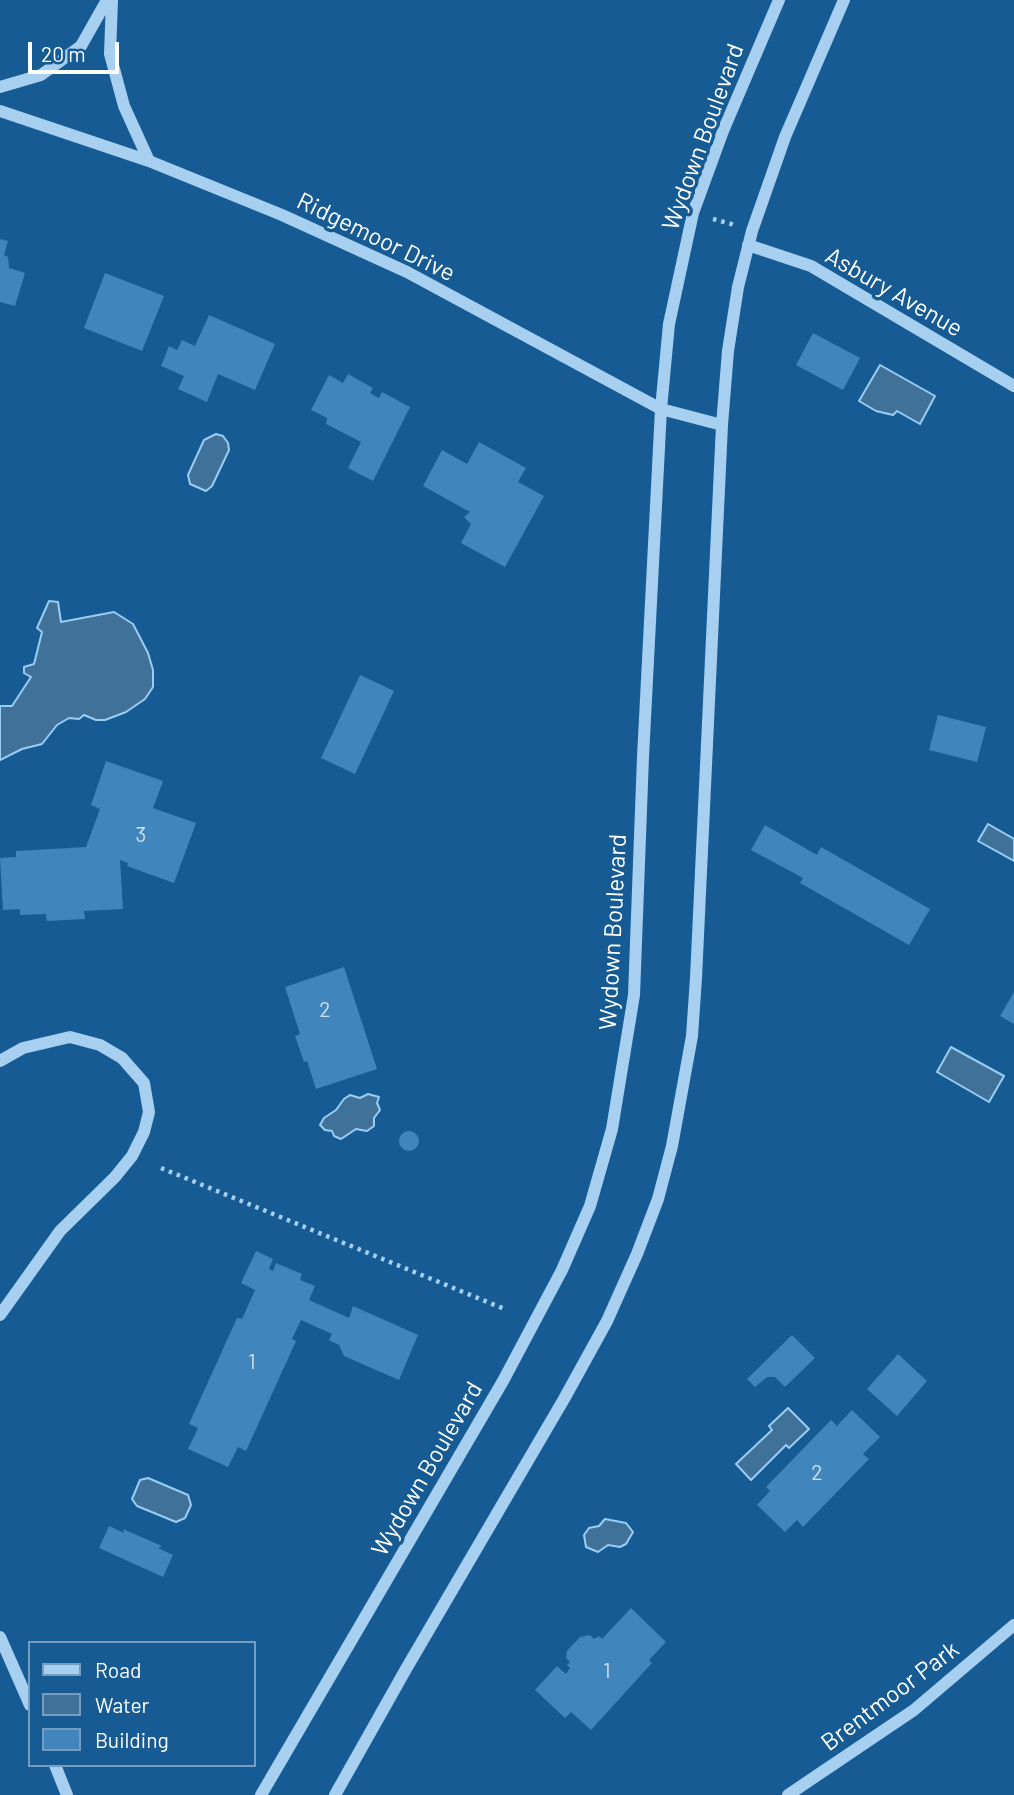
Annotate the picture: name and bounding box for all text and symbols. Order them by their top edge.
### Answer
scale bar [32,28,122,72]
street label: Wydown Boulevard [656,40,750,234]
text: 20 m [41,41,86,66]
street label: Ridgemoor Drive [292,186,460,288]
street label: Asbury Avenue [820,241,968,343]
house number: 3 [136,822,146,848]
street label: Wydown Boulevard [593,833,633,1031]
house number: 2 [319,997,331,1023]
house number: 1 [248,1349,256,1375]
street label: Wydown Boulevard [365,1377,489,1561]
house number: 2 [811,1460,823,1486]
street label: Brentmoor Park [816,1635,964,1757]
legend [28,1641,256,1767]
text: Road [95,1657,141,1682]
house number: 1 [603,1658,611,1684]
text: Water [95,1692,149,1717]
text: Building [95,1727,169,1752]

